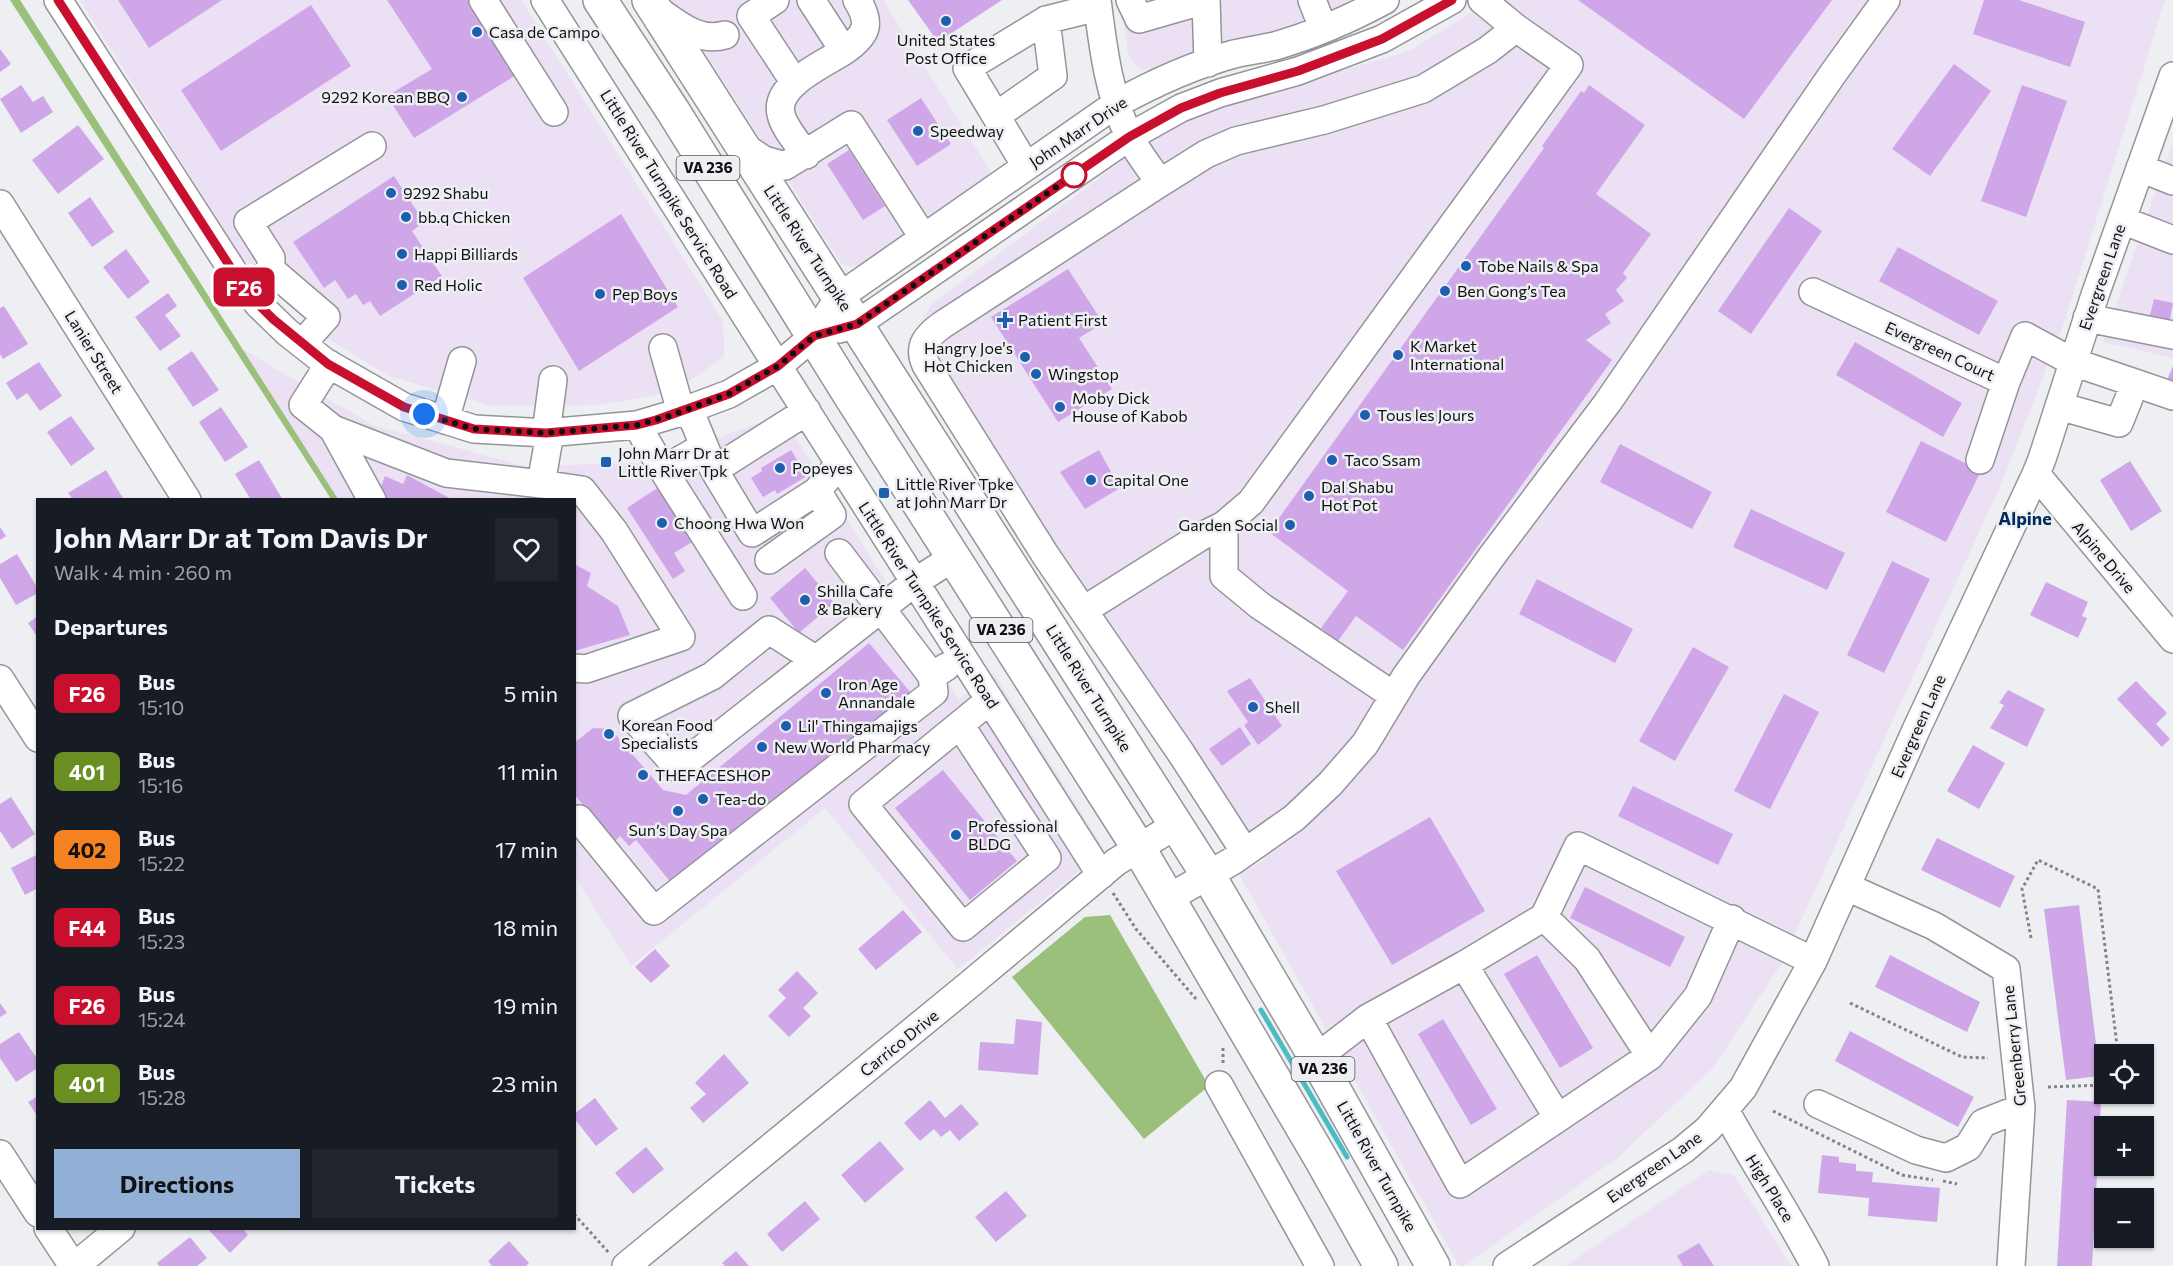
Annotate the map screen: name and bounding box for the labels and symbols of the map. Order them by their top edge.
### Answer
marker: United States Post Office [939,14,953,28]
place label: Casa de Campo [489,22,600,41]
marker: Casa de Campo [470,25,484,39]
place label: United States Post Office [897,30,995,67]
street label: Little River Turnpike Service Road [597,86,742,302]
place label: 9292 Korean BBQ [321,87,450,106]
marker: 9292 Korean BBQ [455,90,469,104]
street label: John Marr Drive [1025,92,1130,171]
place label: Speedway [930,121,1004,140]
marker: Speedway [911,124,925,138]
road number: VA 236 [676,156,740,180]
unlabelled marker [1061,162,1087,188]
street label: Little River Turnpike [761,181,856,314]
place label: 9292 Shabu [403,183,488,202]
marker: 9292 Shabu [384,186,398,200]
place label: bb.q Chicken [418,207,510,226]
marker: bb.q Chicken [399,210,413,224]
street label: Evergreen Lane [2074,221,2129,332]
place label: Happi Billiards [414,244,518,263]
marker: Happi Billiards [395,247,409,261]
place label: Tobe Nails & Spa [1478,256,1599,275]
marker: Tobe Nails & Spa [1459,259,1473,273]
line badge: F26 [210,268,278,306]
place label: Red Holic [414,275,483,294]
marker: Red Holic [395,278,409,292]
place label: Ben Gong’s Tea [1457,281,1566,300]
place label: Pep Boys [612,284,678,303]
marker: Ben Gong’s Tea [1438,284,1452,298]
marker: Pep Boys [593,287,607,301]
street label: Lanier Street [61,307,128,397]
place label: Patient First [1018,310,1108,329]
marker: Patient First [996,311,1014,329]
street label: Evergreen Court [1883,317,1998,384]
place label: K Market International [1410,336,1504,373]
place label: Hangry Joe's Hot Chicken [924,338,1013,375]
marker: K Market International [1391,348,1405,362]
marker: Hangry Joe's Hot Chicken [1018,350,1032,364]
place label: Wingstop [1048,364,1119,383]
marker: Wingstop [1029,367,1043,381]
place label: Moby Dick House of Kabob [1072,388,1188,425]
your location [409,399,439,429]
marker: Moby Dick House of Kabob [1053,400,1067,414]
place label: Tous les Jours [1377,405,1474,424]
marker: Tous les Jours [1358,408,1372,422]
place label: John Marr Dr at Little River Tpk [618,443,730,480]
place label: Taco Ssam [1344,450,1421,469]
marker: Taco Ssam [1325,453,1339,467]
marker: John Marr Dr at Little River Tpk [599,455,613,469]
place label: Popeyes [792,458,853,477]
marker: Popeyes [773,461,787,475]
place label: Capital One [1103,470,1189,489]
marker: Capital One [1084,473,1098,487]
place label: Little River Tpke at John Marr Dr [896,474,1014,511]
place label: Dal Shabu Hot Pot [1321,477,1394,514]
marker: Little River Tpke at John Marr Dr [877,486,891,500]
marker: Dal Shabu Hot Pot [1302,489,1316,503]
street label: Little River Turnpike Service Road [855,498,1003,712]
district label: Alpine [1998,507,2052,529]
place label: Choong Hwa Won [674,513,804,532]
place label: Garden Social [1178,515,1278,534]
marker: Choong Hwa Won [655,516,669,530]
street label: Alpine Drive [2069,517,2140,596]
marker: Garden Social [1283,518,1297,532]
place label: Shilla Cafe & Bakery [817,581,893,618]
marker: Shilla Cafe & Bakery [798,593,812,607]
road number: VA 236 [970,618,1032,642]
street label: Little River Turnpike [1043,621,1136,755]
street label: Evergreen Lane [1886,671,1949,780]
place label: Iron Age Annandale [838,674,915,711]
marker: Iron Age Annandale [819,686,833,700]
place label: Shell [1265,697,1300,716]
marker: Shell [1246,700,1260,714]
place label: Korean Food Specialists [621,715,713,752]
place label: Lil' Thingamajigs [798,716,918,735]
marker: Lil' Thingamajigs [779,719,793,733]
marker: Korean Food Specialists [602,727,616,741]
place label: New World Pharmacy [774,737,930,756]
marker: New World Pharmacy [755,740,769,754]
place label: THEFACESHOP [655,765,771,784]
marker: THEFACESHOP [636,768,650,782]
place label: Tea-do [715,789,766,808]
marker: Tea-do [696,792,710,806]
marker: Sun’s Day Spa [671,804,685,818]
place label: Professional BLDG [968,816,1058,853]
place label: Sun’s Day Spa [628,820,728,839]
marker: Professional BLDG [949,828,963,842]
street label: Greenberry Lane [1998,985,2029,1107]
street label: Carrico Drive [856,1005,942,1080]
road number: VA 236 [1292,1057,1354,1081]
street label: Little River Turnpike [1334,1097,1421,1234]
street label: Evergreen Lane [1603,1127,1705,1206]
street label: High Place [1742,1151,1799,1225]

